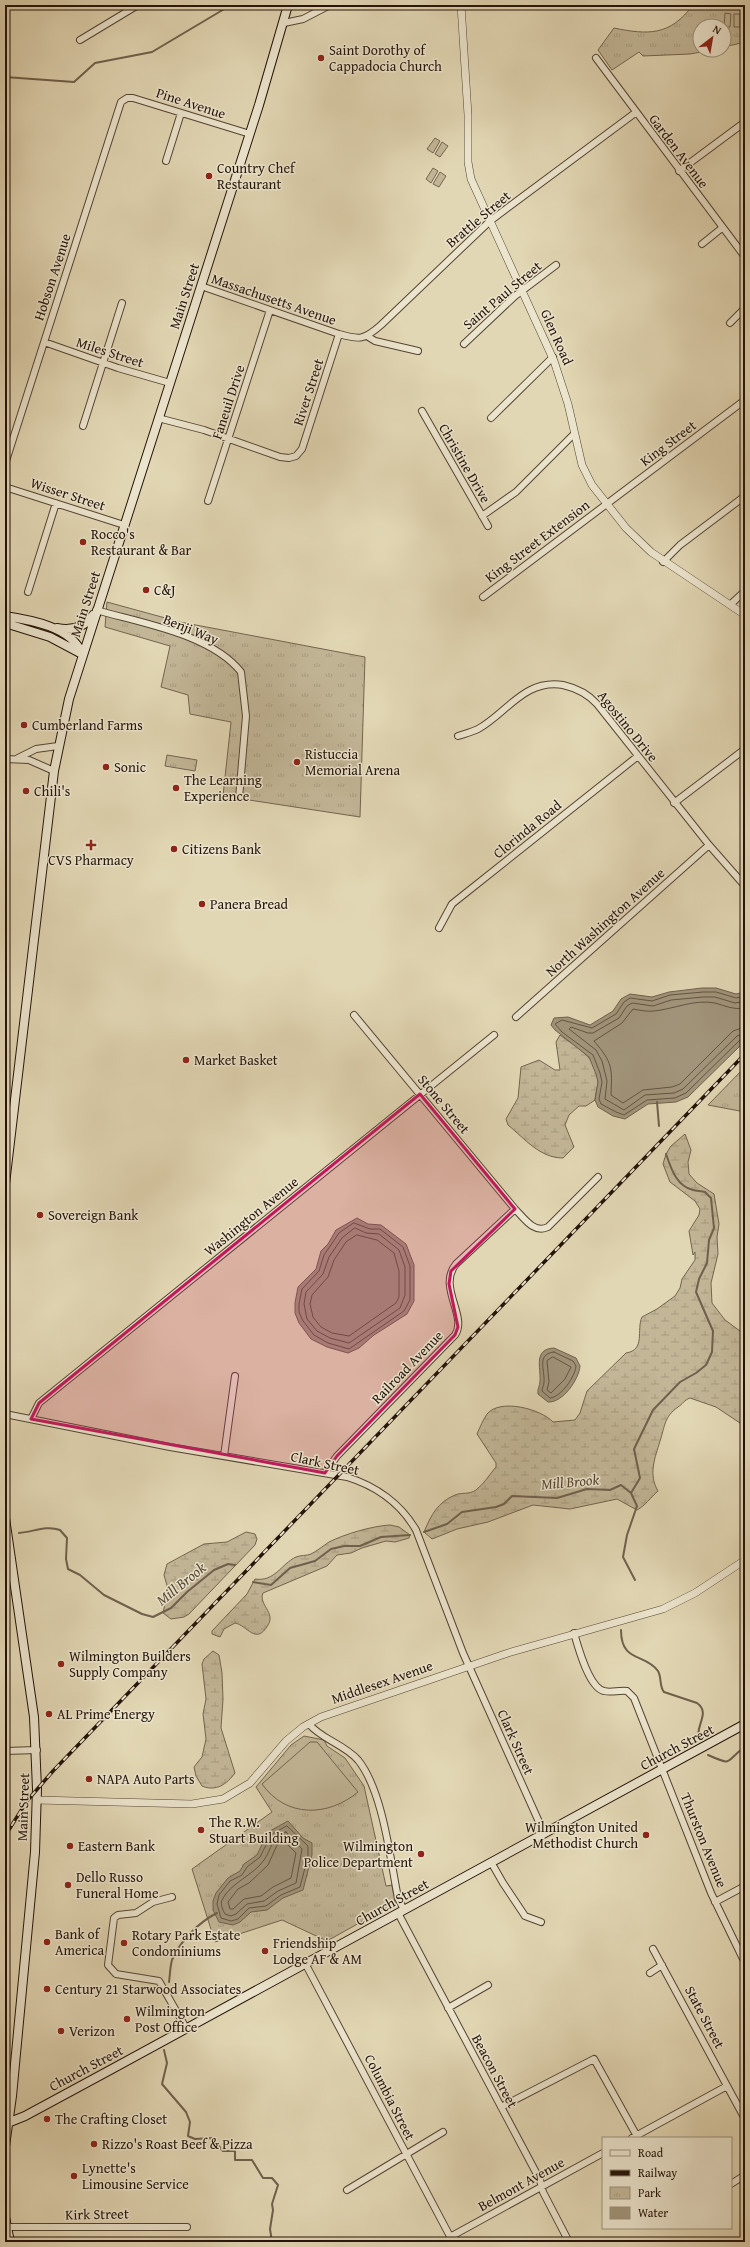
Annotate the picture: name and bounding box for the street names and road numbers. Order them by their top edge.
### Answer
street label: Pine Avenue [154,82,229,124]
street label: Garden Avenue [644,110,714,193]
street label: Brattle Street [441,186,515,252]
street label: Hobson Avenue [29,231,76,323]
street label: Saint Paul Street [458,256,546,334]
street label: Main Street [164,260,204,332]
street label: Massachusetts Avenue [209,268,340,330]
street label: Glen Road [536,306,578,368]
street label: Miles Street [74,332,146,372]
street label: River Street [288,356,328,428]
street label: Faneuil Drive [207,362,250,442]
street label: King Street [636,415,700,471]
street label: Christine Drive [434,420,496,507]
street label: Wisser Street [28,472,108,516]
street label: King Street Extension [480,495,594,587]
street label: Main Street [65,568,105,640]
street label: Benji Way [160,609,222,649]
street label: Agostino Drive [593,686,663,766]
street label: Clorinda Road [489,795,566,863]
street label: North Washington Avenue [541,863,669,981]
street label: Stone Street [413,1070,475,1138]
street label: Washington Avenue [200,1171,303,1260]
street label: Railroad Avenue [367,1325,448,1408]
street label: Clark Street [289,1446,361,1480]
street label: Middlesex Avenue [329,1655,436,1709]
street label: Clark Street [493,1706,539,1778]
street label: Church Street [637,1719,717,1775]
street label: Main Street [12,1772,34,1842]
street label: Thurston Avenue [676,1790,732,1891]
street label: Church Street [352,1874,432,1930]
street label: State Street [680,1982,730,2052]
street label: Beacon Street [467,2031,523,2111]
street label: Church Street [46,2040,126,2096]
street label: Columbia Street [360,2051,420,2143]
street label: Belmont Avenue [474,2152,568,2216]
street label: Kirk Street [65,2203,129,2225]

